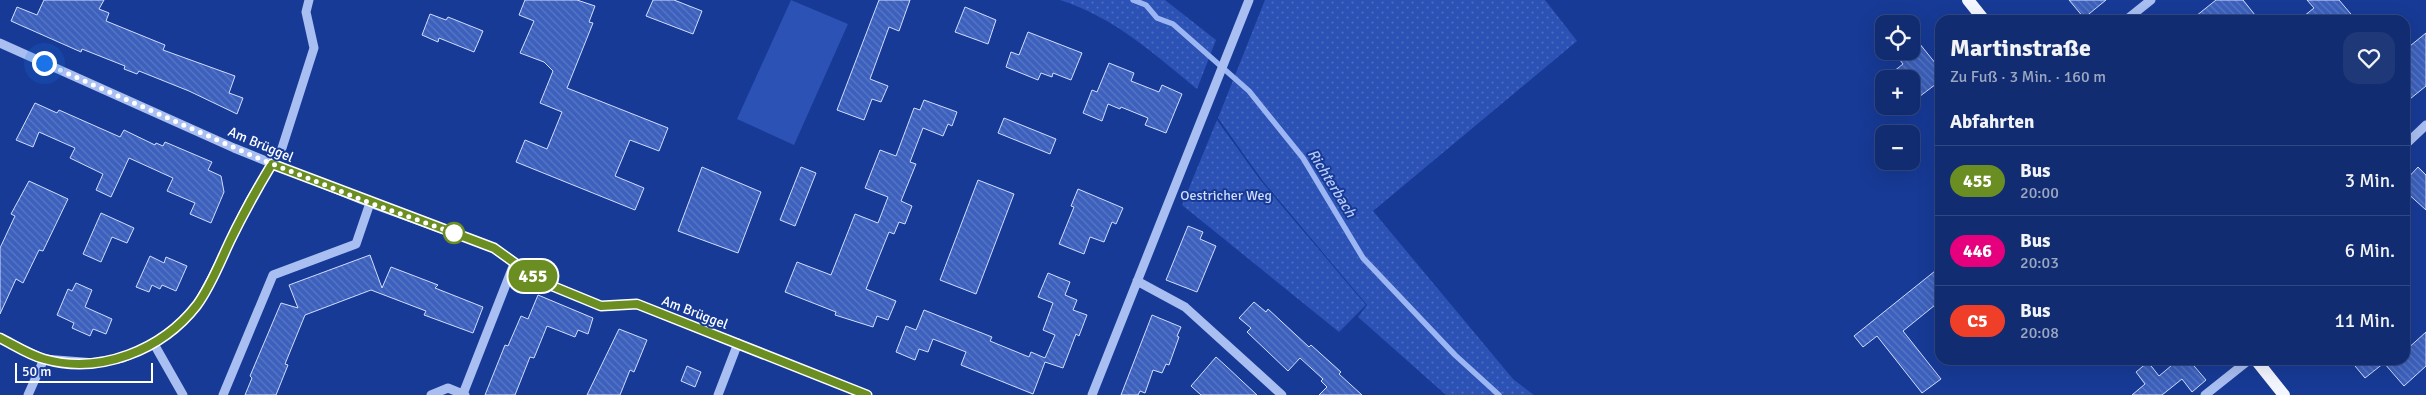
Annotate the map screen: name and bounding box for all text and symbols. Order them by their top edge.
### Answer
map controls [1875,15,1920,170]
button: locate [1875,15,1920,60]
button: heart [2343,32,2395,84]
text: Martinstraße [1950,33,2091,63]
your location [32,51,57,76]
text: Zu Fuß · 3 Min. · 160 m [1950,67,2106,87]
button: + [1875,70,1920,115]
text: Abfahrten [1950,110,2034,134]
street label: Am Brüggel [225,123,296,166]
button: − [1875,125,1920,170]
water label: Richterbach [1304,146,1361,221]
text: Bus [2020,159,2051,183]
text: 3 Min. [2345,169,2395,193]
text: 455 [1963,170,1992,192]
text: 20:00 [2020,183,2059,203]
park label: Oestricher Weg [1180,187,1272,204]
unlabelled marker [443,222,465,244]
text: Bus [2020,229,2051,253]
text: 6 Min. [2345,239,2395,263]
text: 446 [1963,240,1992,262]
text: 20:03 [2020,253,2059,273]
line badge: 455 [504,260,562,292]
text: 455 [518,265,548,287]
street label: Am Brüggel [659,292,730,333]
text: Bus [2020,299,2051,323]
text: 11 Min. [2334,309,2395,333]
text: C5 [1967,310,1988,332]
text: 20:08 [2020,323,2059,343]
scale bar [15,360,152,383]
text: 50 m [22,363,51,380]

